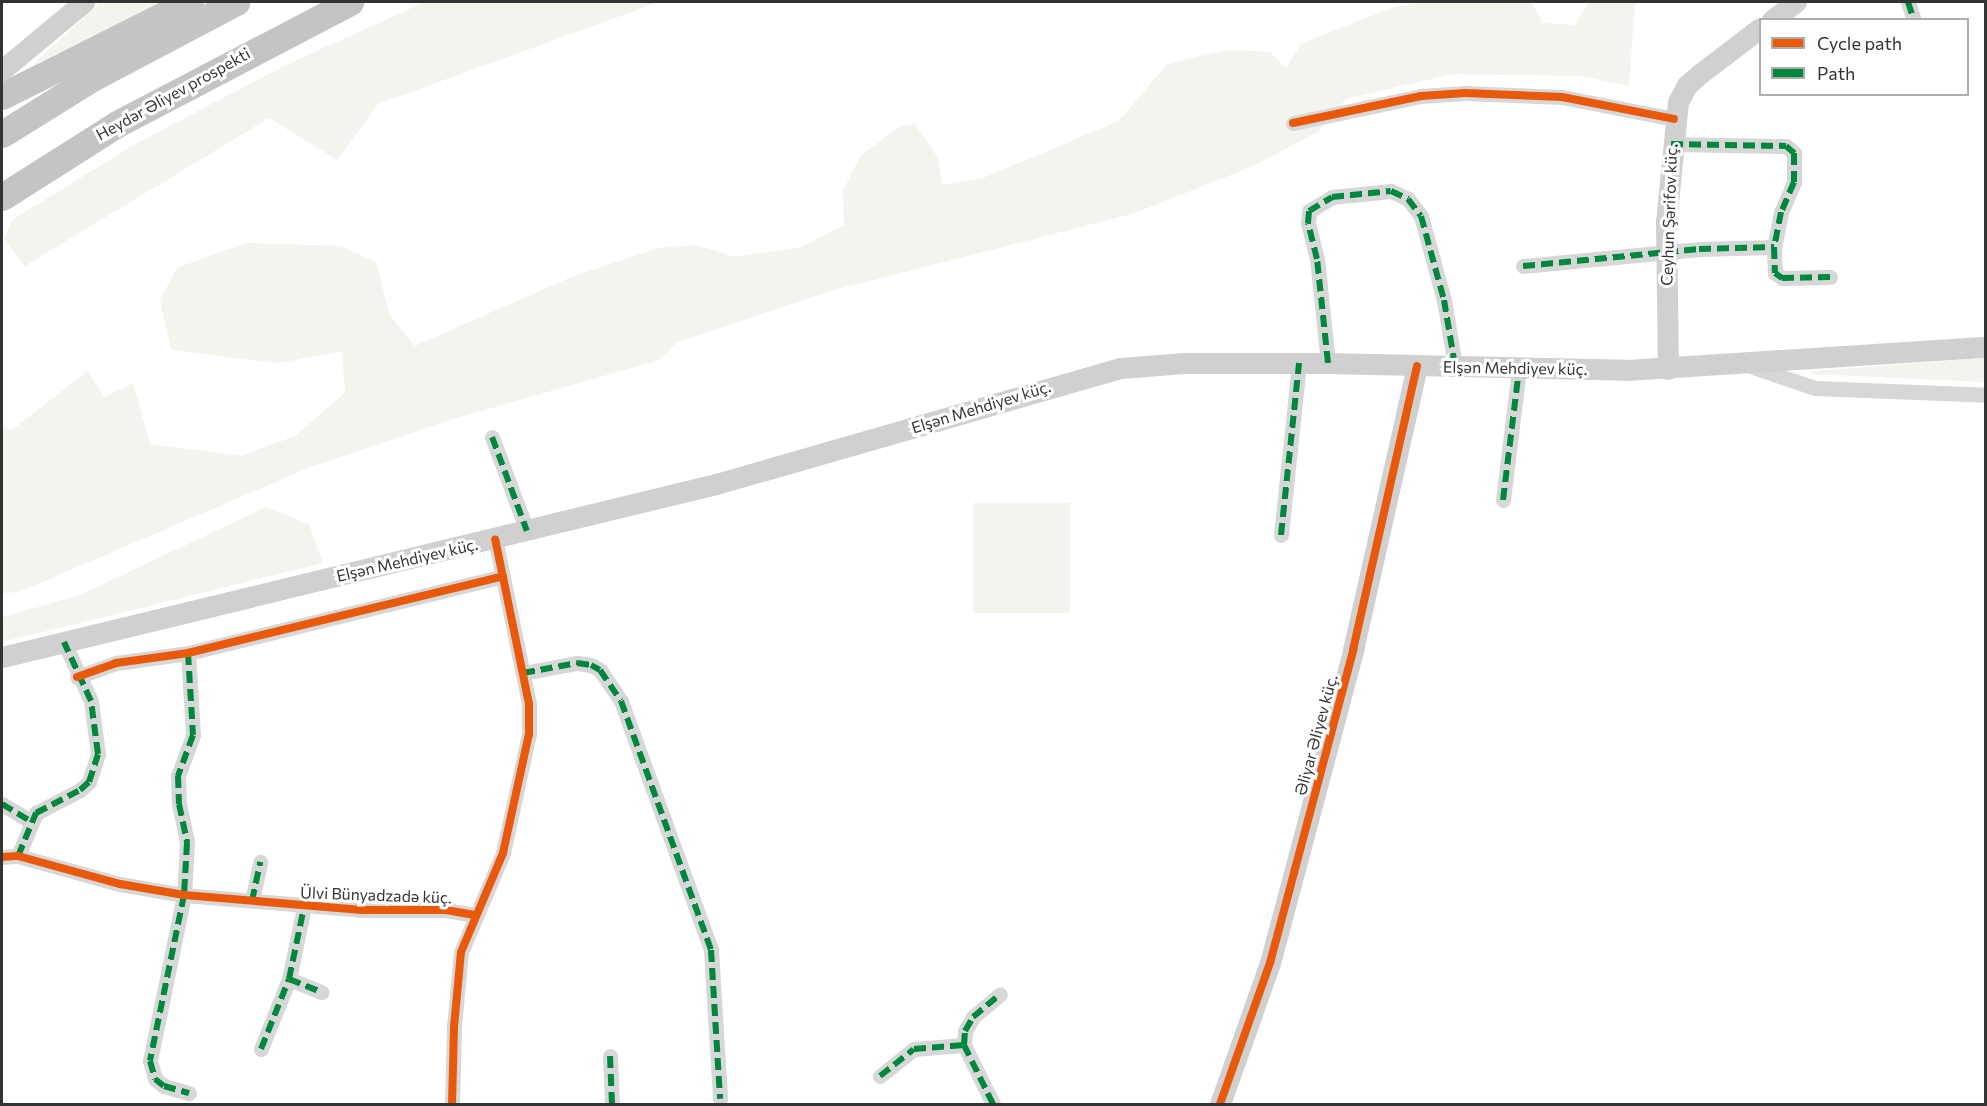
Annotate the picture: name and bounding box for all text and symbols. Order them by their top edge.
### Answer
legend [1759,18,1969,96]
text: Cycle path [1817,32,1902,54]
street label: Heydər Əliyev prospekti [93,44,253,144]
text: Path [1817,62,1855,84]
street label: Ceyhun Şərifov küç. [1657,144,1681,286]
street label: Elşən Mehdiyev küç. [1443,357,1587,379]
street label: Elşən Mehdiyev küç. [909,377,1053,437]
street label: Elşən Mehdiyev küç. [334,534,480,586]
street label: Əliyar Əliyev küç. [1291,672,1341,798]
street label: Ülvi Bünyadzadə küç. [300,883,452,907]

